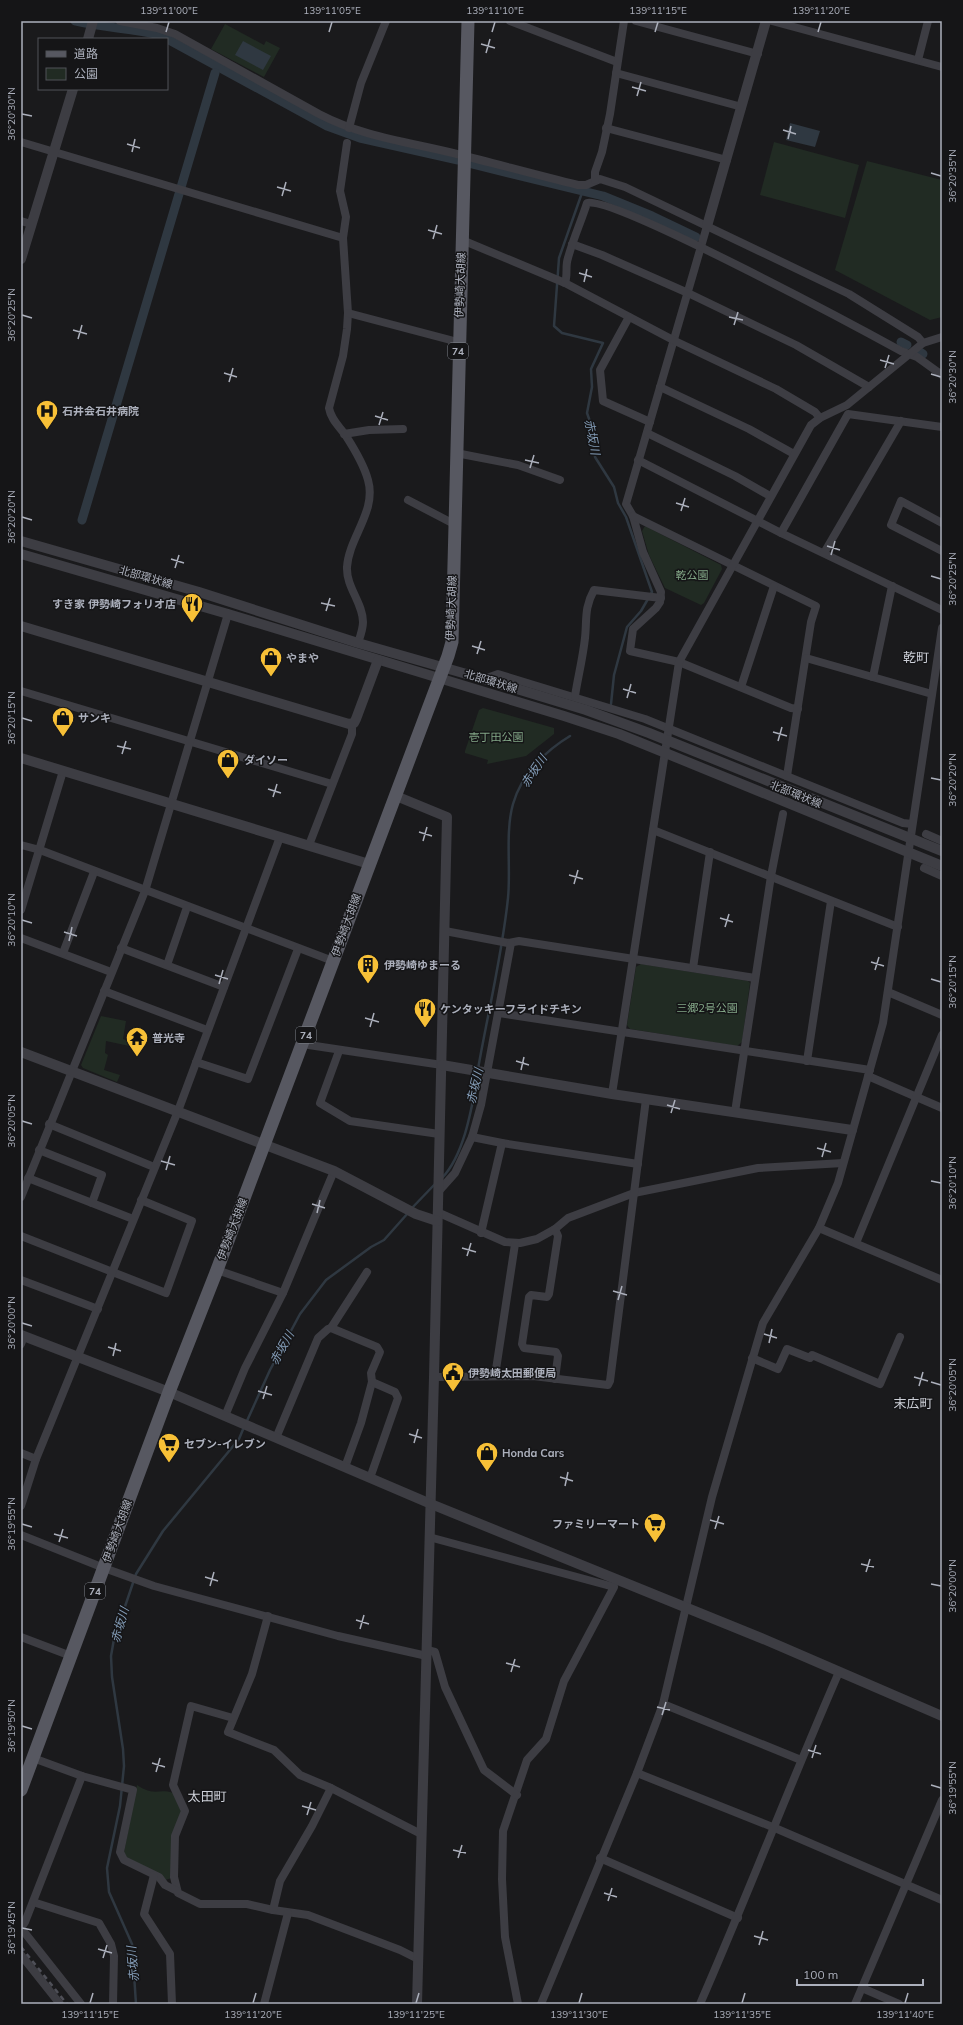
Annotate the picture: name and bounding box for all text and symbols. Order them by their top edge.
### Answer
text: 139°11'00"E [140,4,198,17]
text: 139°11'05"E [303,4,361,17]
text: 139°11'10"E [466,4,524,17]
text: 139°11'15"E [629,4,687,17]
text: 139°11'20"E [792,4,850,17]
legend [38,38,168,90]
text: 道路 [74,46,98,61]
text: 公園 [74,66,98,81]
text: 36°20'30"N [5,87,18,141]
text: 36°20'35"N [946,149,959,203]
street label: 伊勢崎大胡線 [452,252,468,318]
text: 36°20'25"N [5,288,18,342]
road number: 74 [448,343,468,359]
text: 36°20'30"N [946,350,959,404]
hospital icon: 石井会石井病院 [34,398,60,431]
place label: 石井会石井病院 [62,404,139,418]
water label: 赤坂川 [582,418,604,458]
text: 36°20'20"N [5,490,18,544]
text: 36°20'25"N [946,552,959,606]
street label: 北部環状線 [118,563,174,591]
park label: 乾公園 [676,568,709,582]
street label: 伊勢崎大胡線 [443,575,459,641]
restaurant icon: すき家 伊勢崎フォリオ店 [179,591,205,624]
place label: すき家 伊勢崎フォリオ店 [52,597,176,611]
shop icon: やまや [258,645,284,678]
district label: 乾町 [903,649,929,665]
place label: やまや [286,651,319,665]
street label: 北部環状線 [463,666,519,696]
text: 36°20'15"N [5,691,18,745]
shop icon: サンキ [50,705,76,738]
place label: サンキ [78,711,111,725]
park label: 壱丁田公園 [469,730,524,744]
shop icon: ダイソー [215,747,241,780]
water label: 赤坂川 [517,750,551,790]
place label: ダイソー [244,753,288,767]
text: 36°20'20"N [946,753,959,807]
street label: 北部環状線 [768,777,824,811]
street label: 伊勢崎大胡線 [328,892,364,958]
text: 36°20'10"N [5,893,18,947]
building icon: 伊勢崎ゆまーる [355,952,381,985]
text: 36°20'15"N [946,955,959,1009]
place label: 伊勢崎ゆまーる [384,958,461,972]
restaurant icon: ケンタッキーフライドチキン [412,996,438,1029]
park label: 三郷2号公園 [676,1001,738,1015]
place label: ケンタッキーフライドチキン [440,1002,582,1016]
temple icon: 普光寺 [124,1025,150,1058]
road number: 74 [296,1027,316,1043]
place label: 普光寺 [152,1031,185,1045]
water label: 赤坂川 [463,1065,486,1105]
text: 36°20'05"N [5,1094,18,1148]
text: 36°20'10"N [946,1156,959,1210]
street label: 伊勢崎大胡線 [214,1196,250,1262]
text: 36°20'00"N [5,1296,18,1350]
water label: 赤坂川 [266,1327,298,1367]
text: 36°20'05"N [946,1358,959,1412]
public building icon: 伊勢崎太田郵便局 [440,1360,466,1393]
place label: 伊勢崎太田郵便局 [468,1366,556,1380]
district label: 末広町 [893,1395,933,1411]
supermarket icon: セブン-イレブン [156,1431,182,1464]
place label: セブン-イレブン [184,1437,266,1451]
shop icon: Honda Cars [474,1440,500,1473]
place label: Honda Cars [502,1446,565,1460]
text: 36°19'55"N [5,1497,18,1551]
street label: 伊勢崎大胡線 [99,1498,135,1564]
supermarket icon: ファミリーマート [642,1511,668,1544]
place label: ファミリーマート [552,1517,640,1531]
text: 36°20'00"N [946,1559,959,1613]
road number: 74 [85,1583,105,1599]
water label: 赤坂川 [107,1604,132,1644]
text: 36°19'50"N [5,1699,18,1753]
text: 36°19'55"N [946,1761,959,1815]
district label: 太田町 [187,1788,227,1804]
text: 36°19'45"N [5,1901,18,1955]
water label: 赤坂川 [123,1943,142,1983]
scale bar [797,1961,923,1987]
text: 100 m [803,1967,838,1982]
text: 139°11'15"E [61,2008,119,2021]
text: 139°11'20"E [224,2008,282,2021]
text: 139°11'25"E [387,2008,445,2021]
text: 139°11'30"E [550,2008,608,2021]
text: 139°11'35"E [713,2008,771,2021]
text: 139°11'40"E [876,2008,934,2021]

